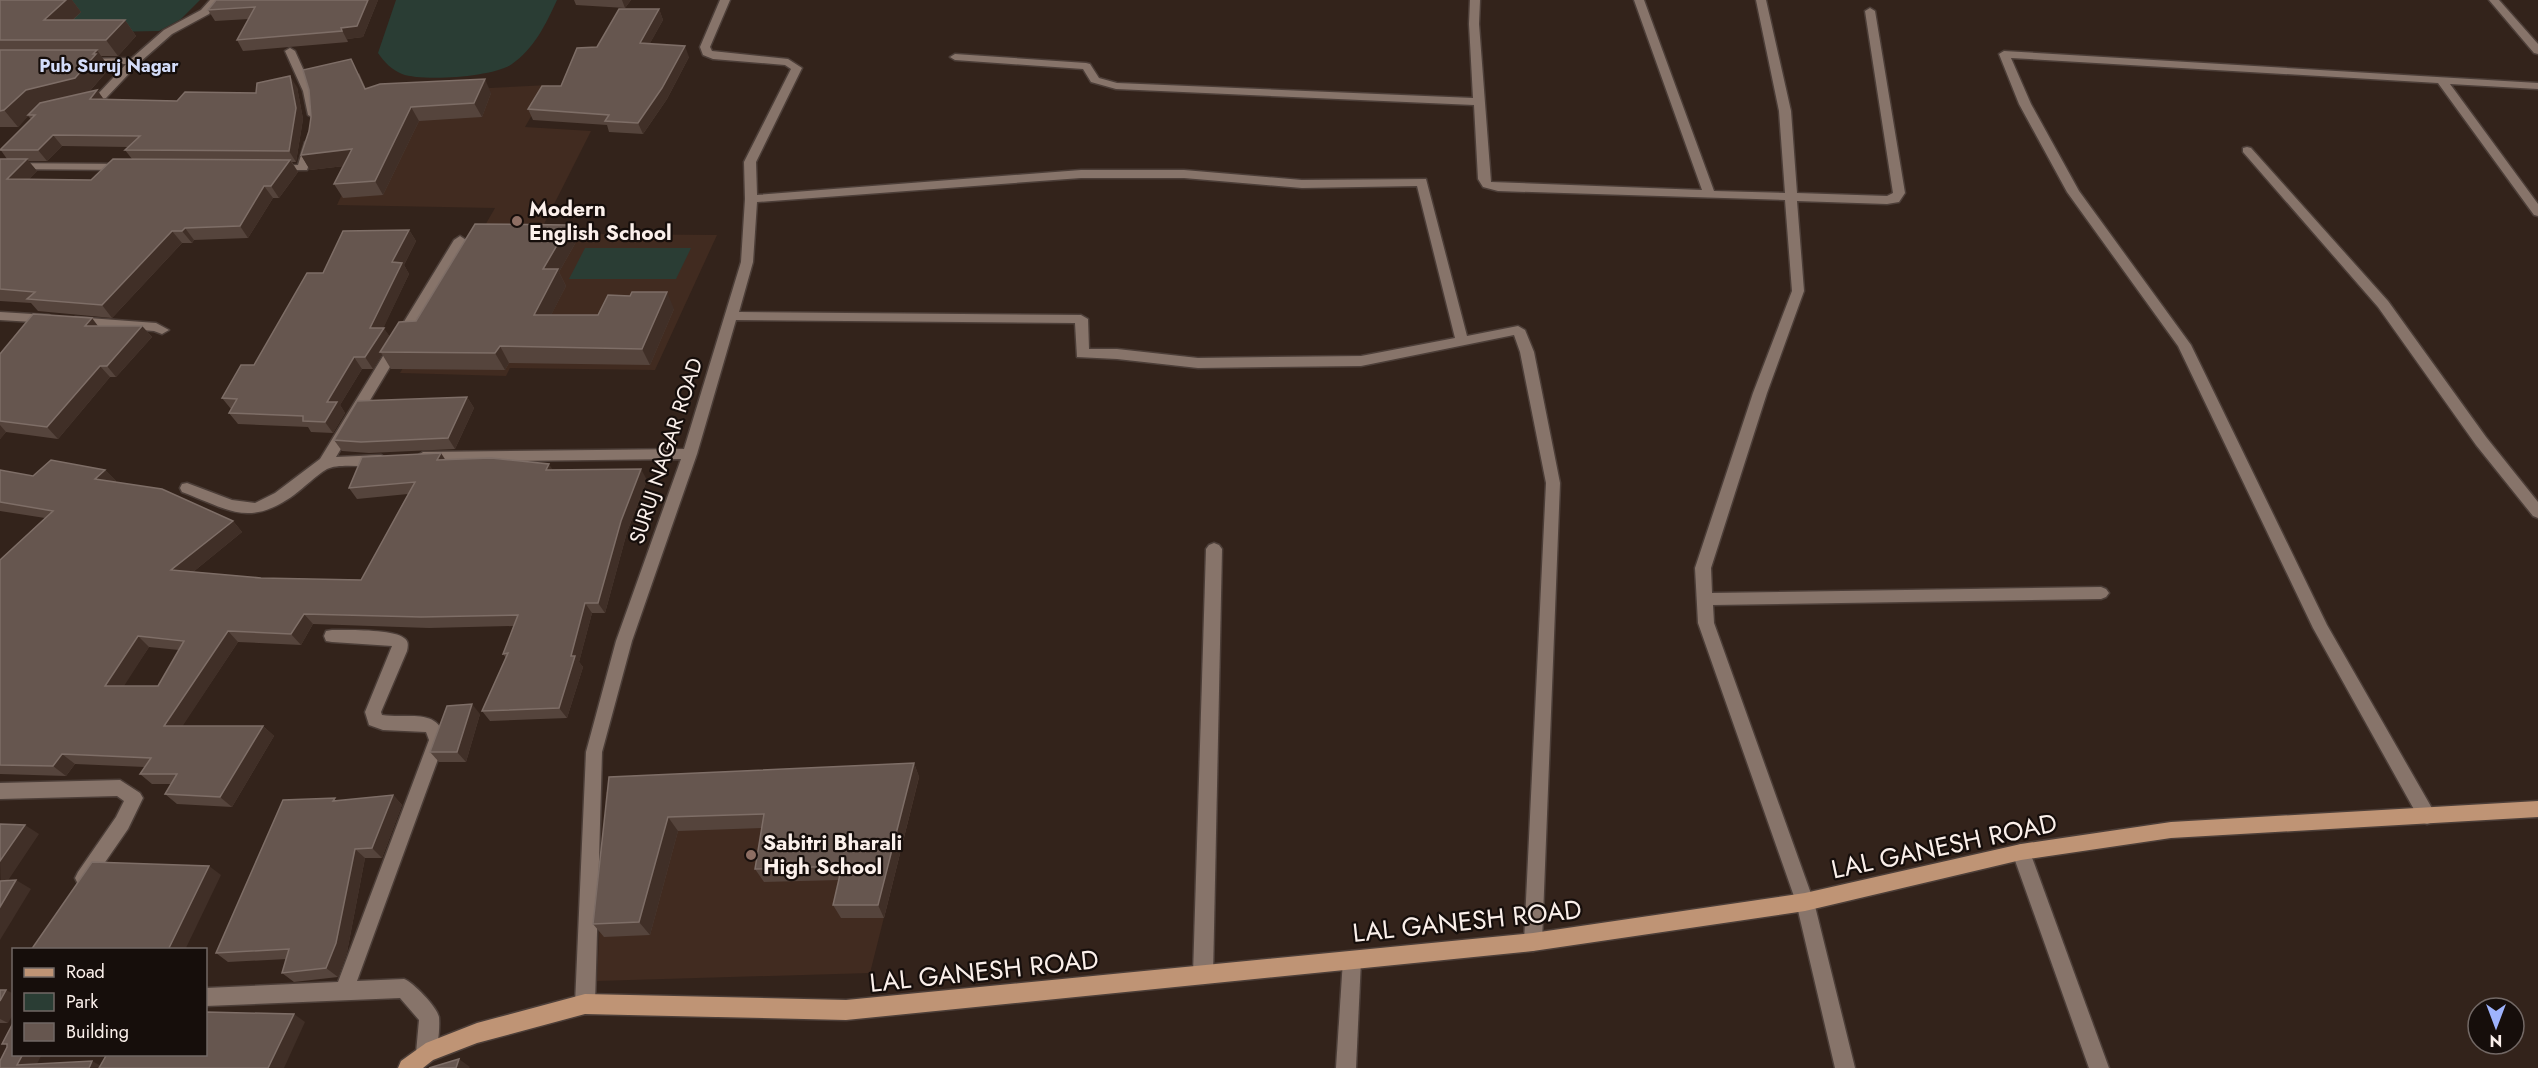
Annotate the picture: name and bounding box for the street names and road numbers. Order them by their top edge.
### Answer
street label: SURUJ NAGAR ROAD [622,354,710,548]
street label: LAL GANESH ROAD [1828,804,2060,888]
street label: LAL GANESH ROAD [1351,890,1583,952]
street label: LAL GANESH ROAD [868,940,1100,1002]

